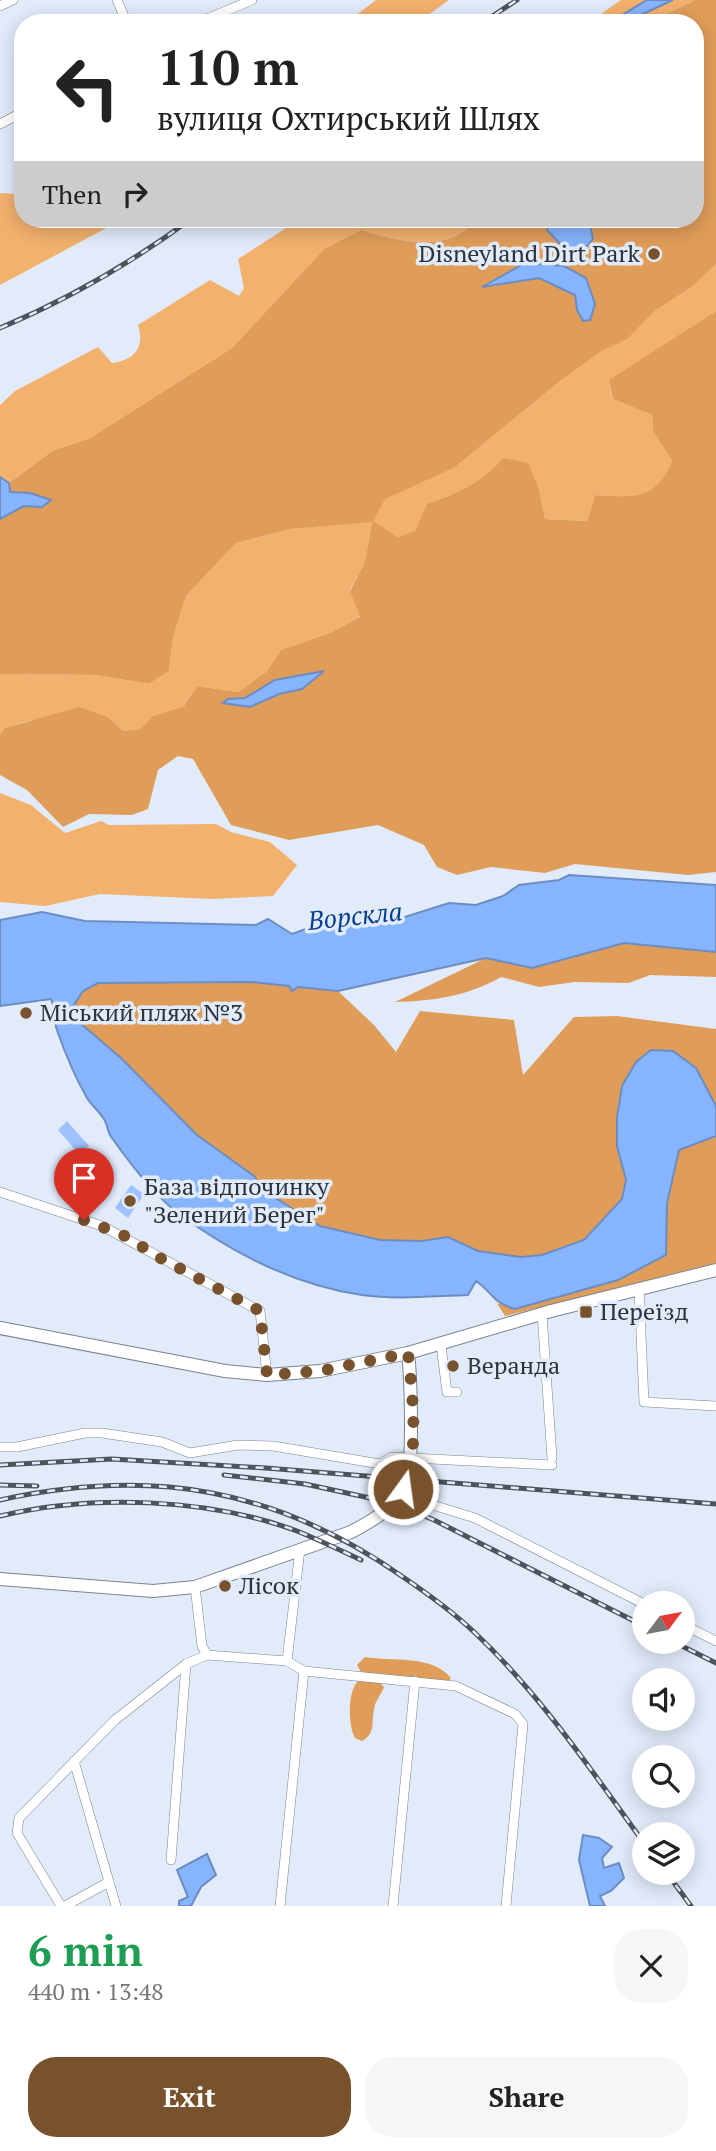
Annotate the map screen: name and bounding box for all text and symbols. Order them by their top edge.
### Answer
text: 110 m [157,34,299,99]
icon: left [42,42,133,133]
text: вулиця Охтирський Шлях [157,97,540,139]
icon: right [116,175,154,213]
text: Then [42,177,102,211]
place label: Disneyland Dirt Park [418,237,641,269]
marker: Disneyland Dirt Park [646,246,662,262]
water label: Ворскла [305,893,404,937]
place label: Міський пляж №3 [40,996,243,1028]
marker: Міський пляж №3 [18,1005,34,1021]
pin [54,1148,114,1220]
icon: arrive [65,1159,103,1197]
place label: База відпочинку "Зелений Берег" [144,1170,330,1230]
marker: База відпочинку "Зелений Берег" [122,1193,138,1209]
place label: Переїзд [600,1295,689,1327]
marker: Переїзд [578,1304,594,1320]
place label: Веранда [467,1349,560,1381]
marker: Веранда [445,1358,461,1374]
position arrow [366,1452,440,1526]
place label: Лісок [238,1569,299,1601]
marker: Лісок [217,1578,233,1594]
north arrow [632,1591,695,1654]
map controls [632,1591,695,1885]
button: sound [632,1668,695,1731]
button: search [632,1745,695,1808]
button: layers [632,1822,695,1885]
text: 6 min [28,1922,143,1978]
button: close [614,1929,688,2003]
text: 440 m · 13:48 [28,1976,163,2007]
button: Exit [28,2057,351,2137]
button: Share [365,2057,688,2137]

